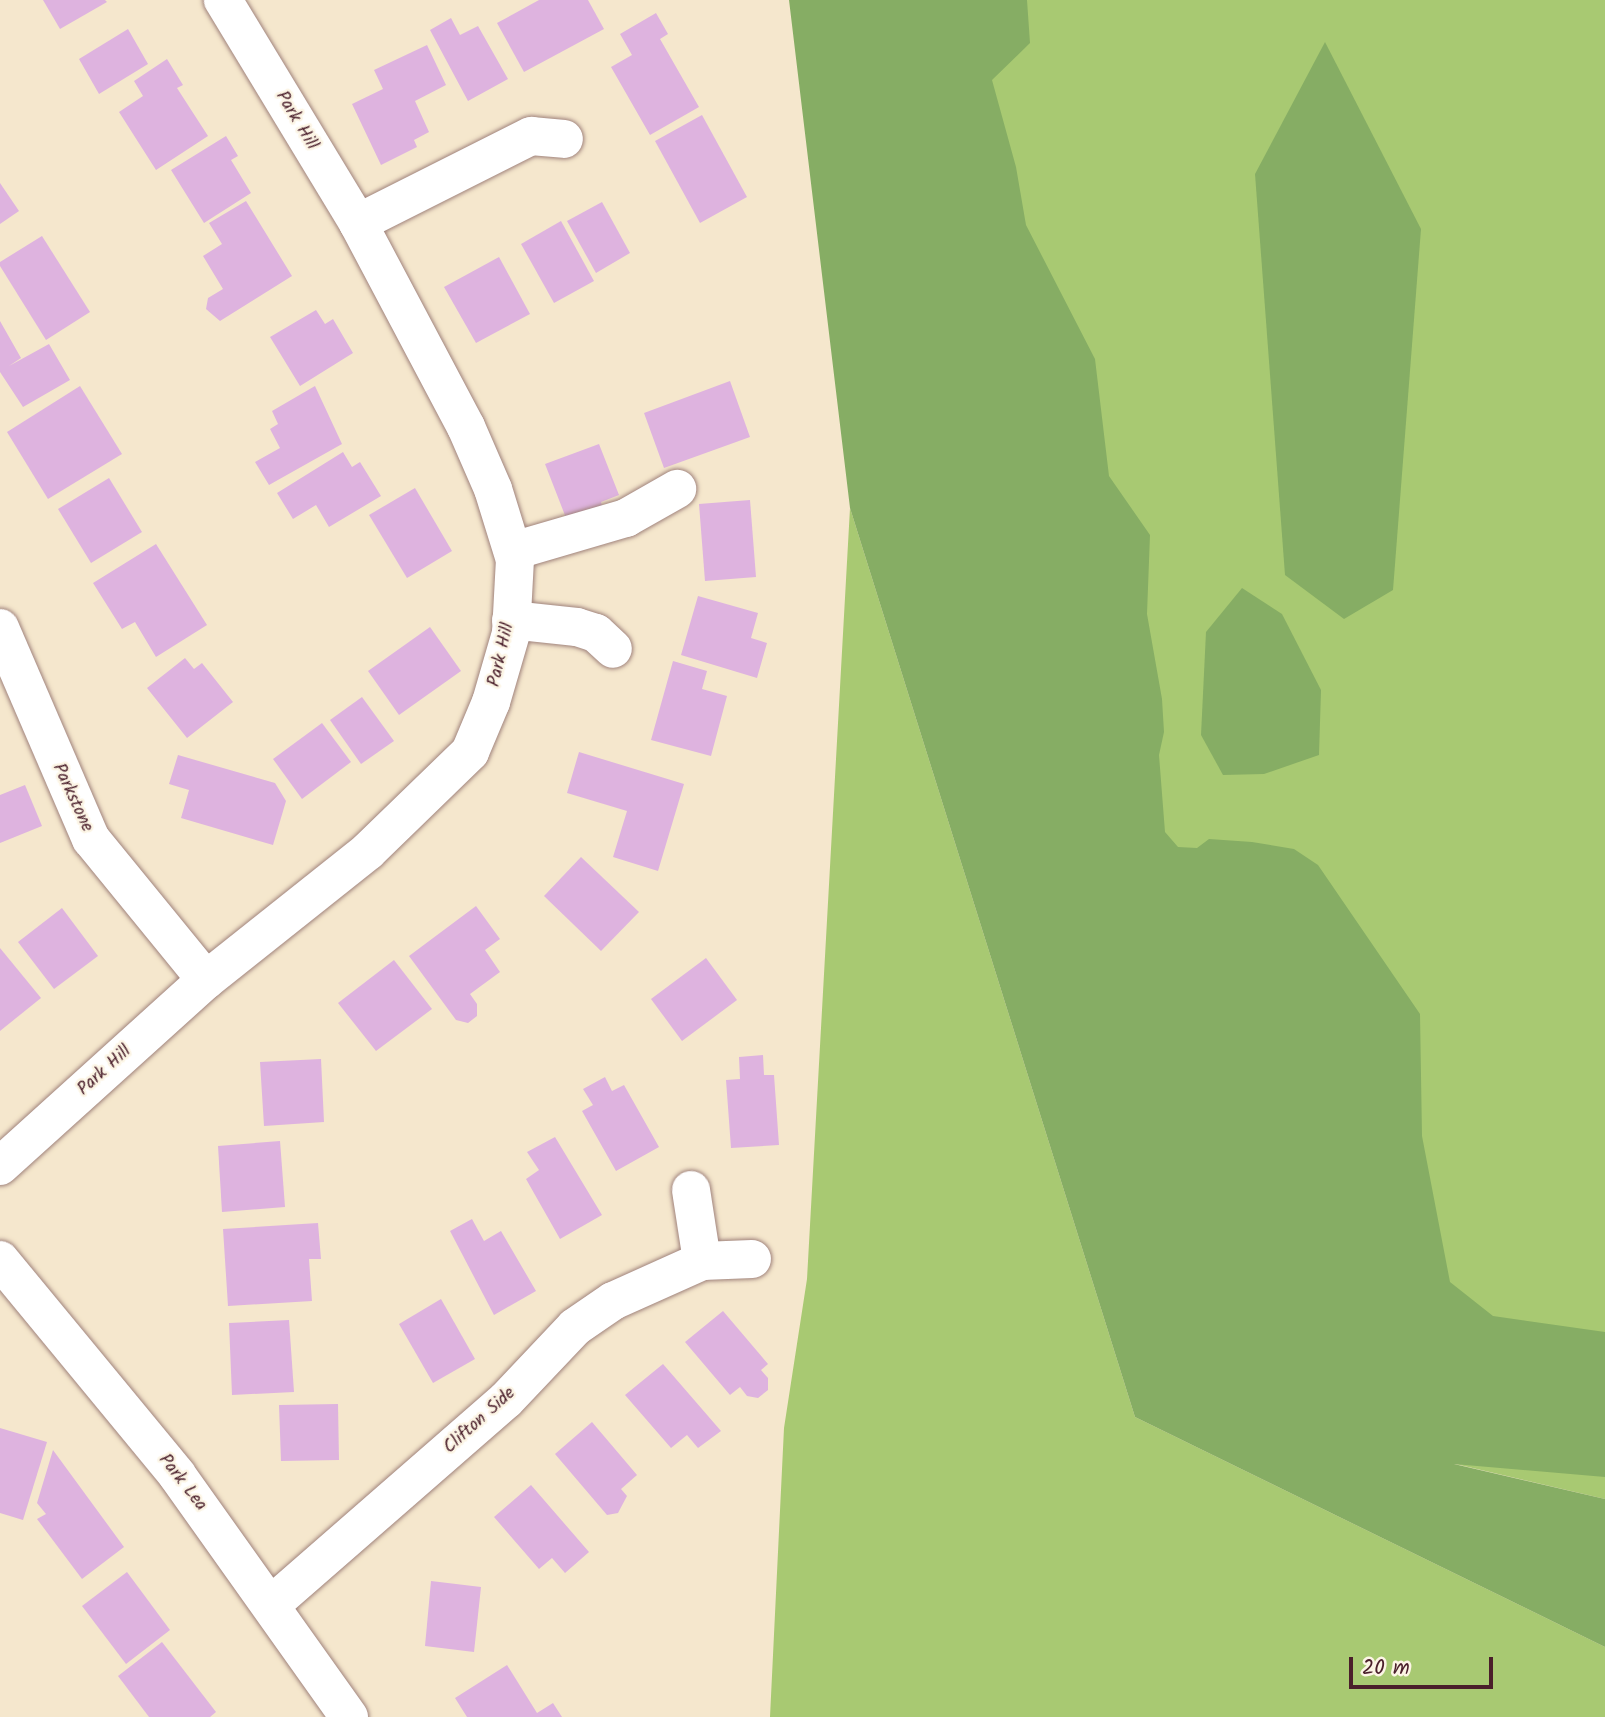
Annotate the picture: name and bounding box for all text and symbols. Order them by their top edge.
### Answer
street label: Park Hill [270,88,322,154]
street label: Park Hill [484,621,520,689]
street label: Parkstone [47,760,97,836]
street label: Park Hill [74,1041,136,1101]
street label: Clifton Side [440,1383,520,1459]
street label: Park Lea [153,1450,211,1516]
scale bar [1353,1644,1496,1688]
text: 20 m [1362,1652,1410,1685]

